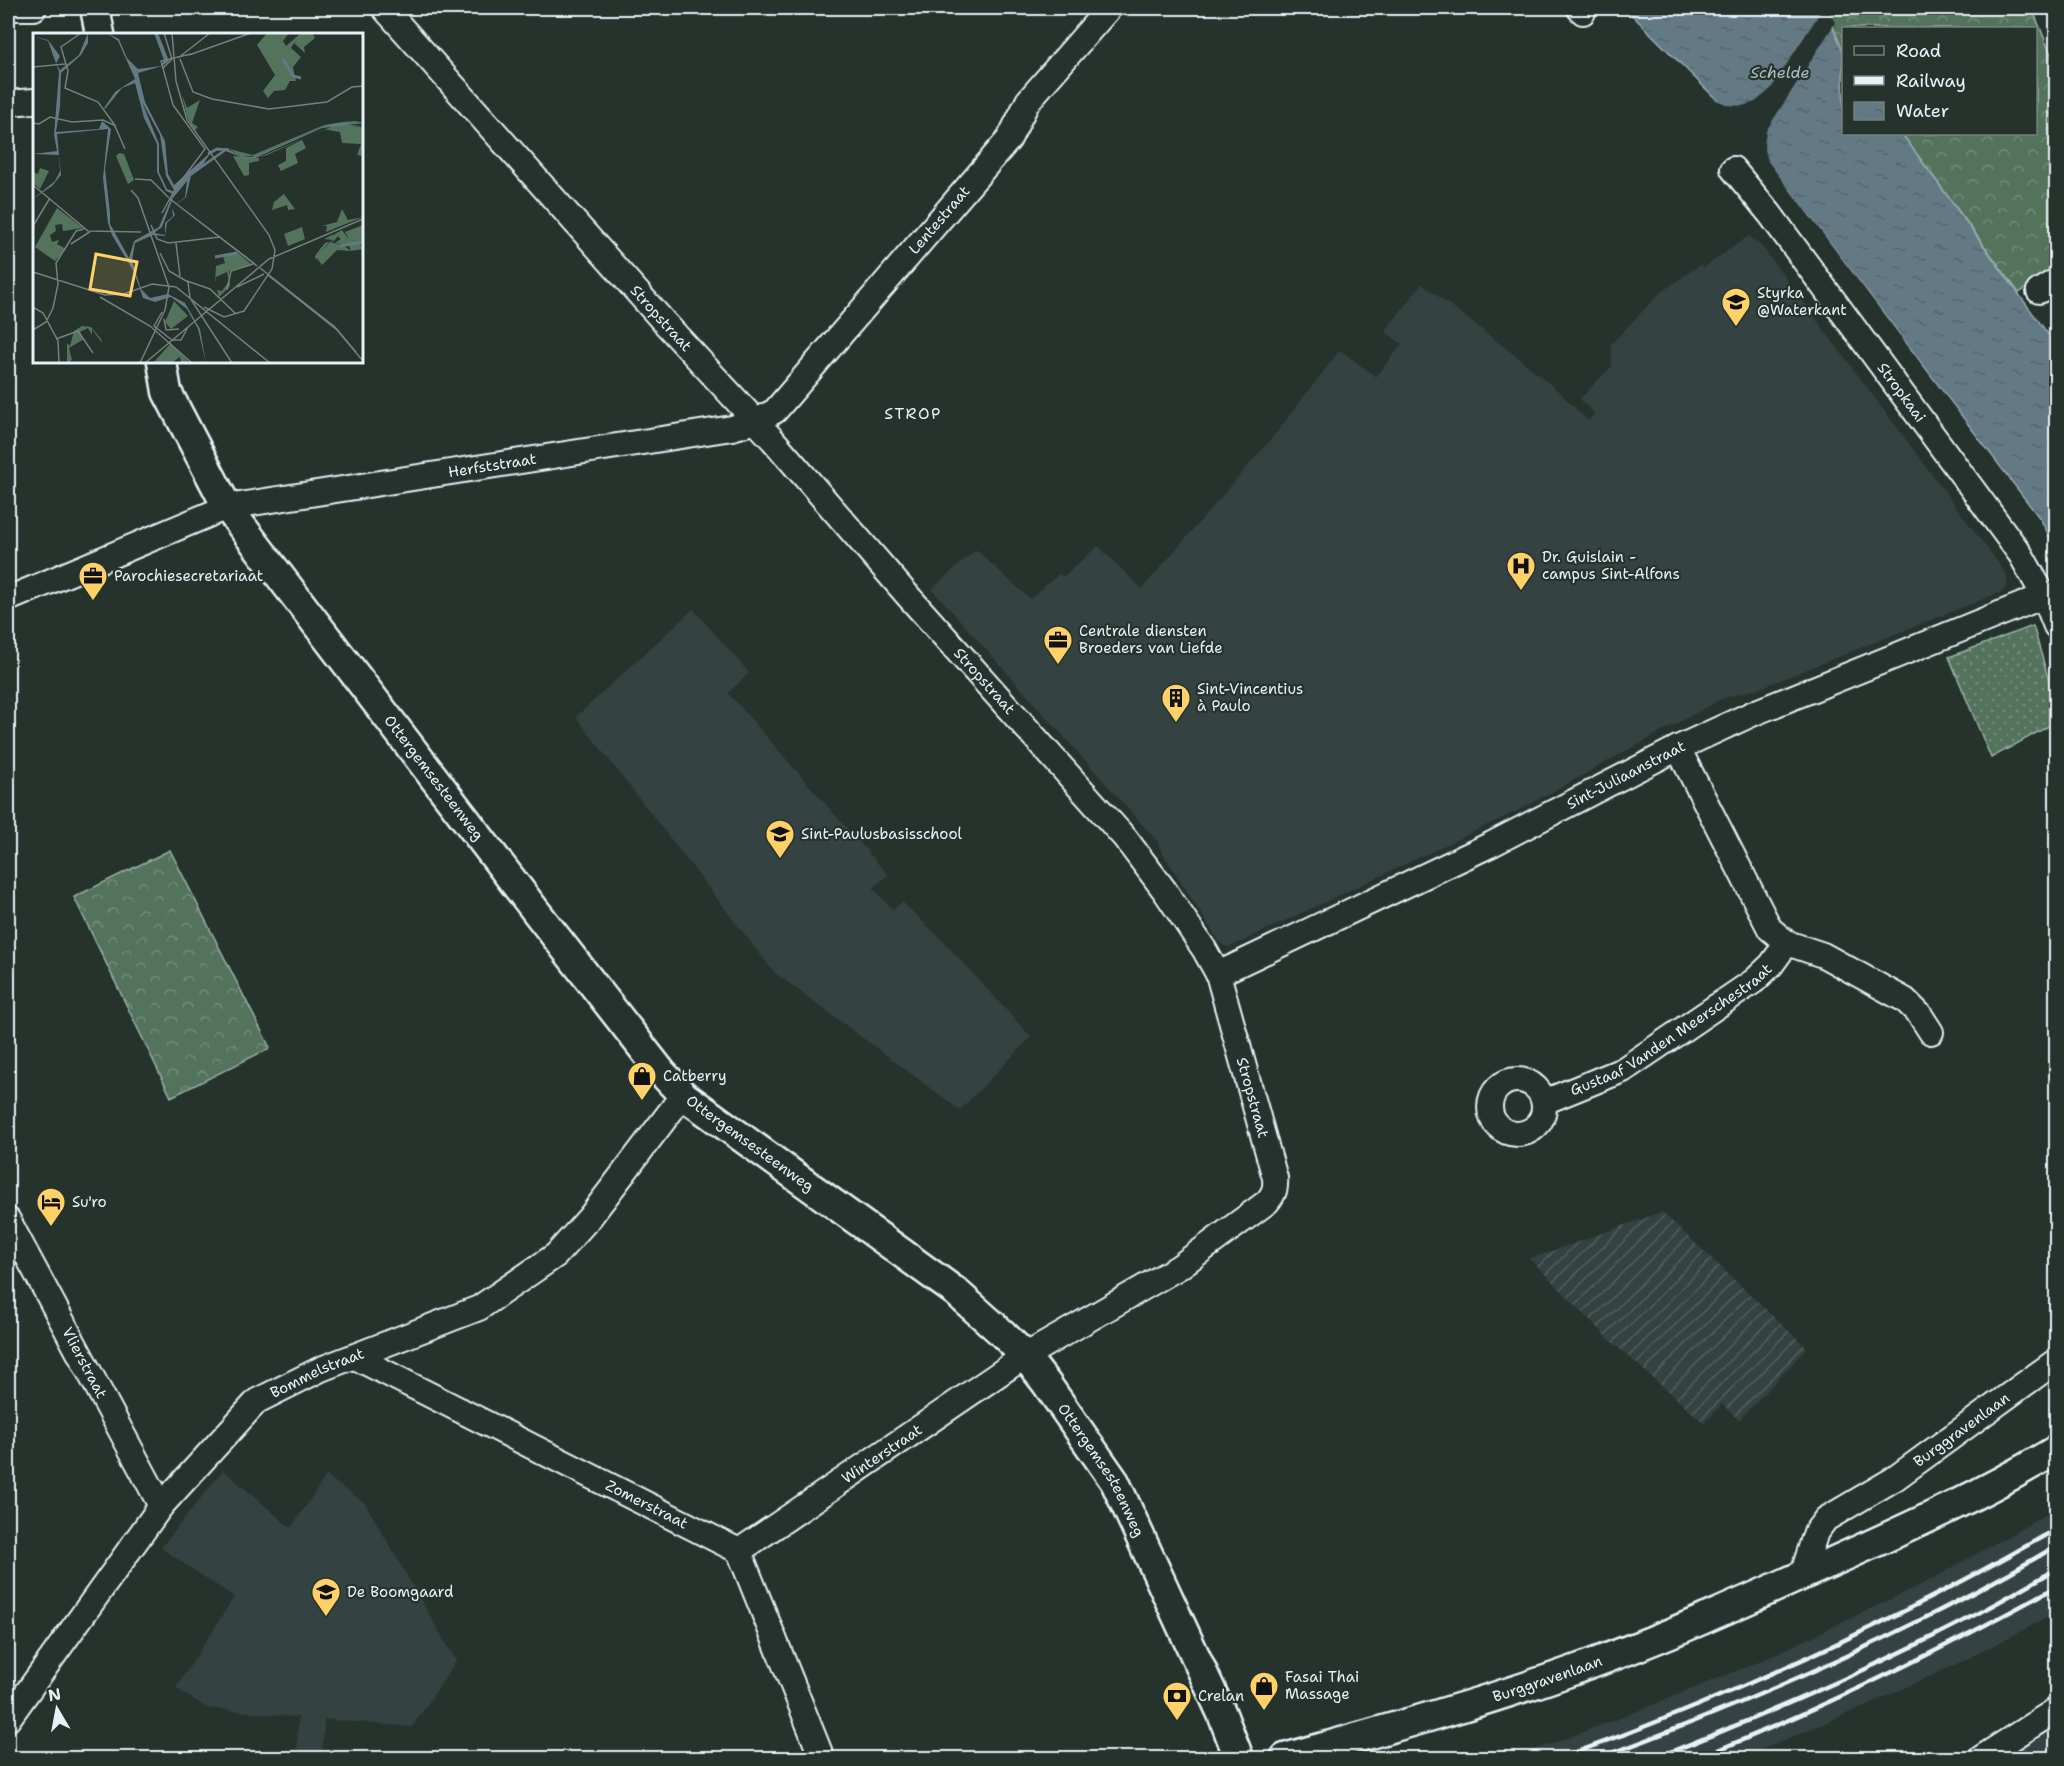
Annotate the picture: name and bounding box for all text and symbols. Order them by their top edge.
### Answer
legend [1842,27,2037,135]
inset map [33,33,363,363]
text: Road [1896,39,1941,63]
water label: Schelde [1750,62,1810,83]
text: Railway [1896,69,1966,93]
text: Water [1896,99,1949,123]
street label: Lentestraat [904,182,974,259]
street label: Stropstraat [626,281,696,356]
place label: Styrka @Waterkant [1757,283,1847,320]
school or university icon: Styrka @Waterkant [1720,286,1752,328]
street label: Stropkaai [1873,359,1930,426]
district label: STROP [884,403,942,424]
street label: Herfststraat [447,449,538,482]
place label: Dr. Guislain - campus Sint-Alfons [1542,547,1680,584]
hospital icon: Dr. Guislain - campus Sint-Alfons [1505,550,1537,592]
office icon: Parochiesecretariaat [77,560,109,602]
place label: Parochiesecretariaat [114,566,263,586]
place label: Centrale diensten Broeders van Liefde [1079,621,1223,658]
office icon: Centrale diensten Broeders van Liefde [1042,624,1074,666]
street label: Stropstraat [949,644,1020,719]
place label: Sint-Vincentius à Paulo [1197,679,1303,716]
building icon: Sint-Vincentius à Paulo [1160,682,1192,724]
street label: Ottergemsesteenweg [380,711,488,845]
street label: Sint-Juliaanstraat [1563,736,1689,814]
school or university icon: Sint-Paulusbasisschool [764,818,796,860]
place label: Sint-Paulusbasisschool [801,824,963,844]
street label: Gustaaf Vanden Meerschestraat [1567,959,1776,1100]
street label: Stropstraat [1232,1055,1273,1140]
shop icon: Catberry [626,1060,658,1102]
place label: Catberry [663,1066,727,1086]
street label: Ottergemsesteenweg [682,1090,818,1196]
hotel icon: Su'ro [35,1186,67,1228]
place label: Su'ro [72,1192,107,1212]
street label: Vlierstraat [57,1324,112,1402]
street label: Bommelstraat [267,1343,367,1403]
street label: Burggravenlaan [1909,1388,2014,1472]
street label: Ottergemsesteenweg [1053,1399,1149,1540]
street label: Winterstraat [838,1420,926,1488]
street label: Zomerstraat [602,1475,691,1534]
school or university icon: De Boomgaard [310,1576,342,1618]
place label: De Boomgaard [347,1582,454,1602]
street label: Burggravenlaan [1490,1651,1605,1707]
place label: Fasai Thai Massage [1285,1667,1359,1704]
shop icon: Fasai Thai Massage [1248,1670,1280,1712]
north arrow [27,1679,87,1739]
bank icon: Crelan [1161,1680,1193,1722]
text: N [46,1683,63,1706]
place label: Crelan [1198,1686,1244,1706]

